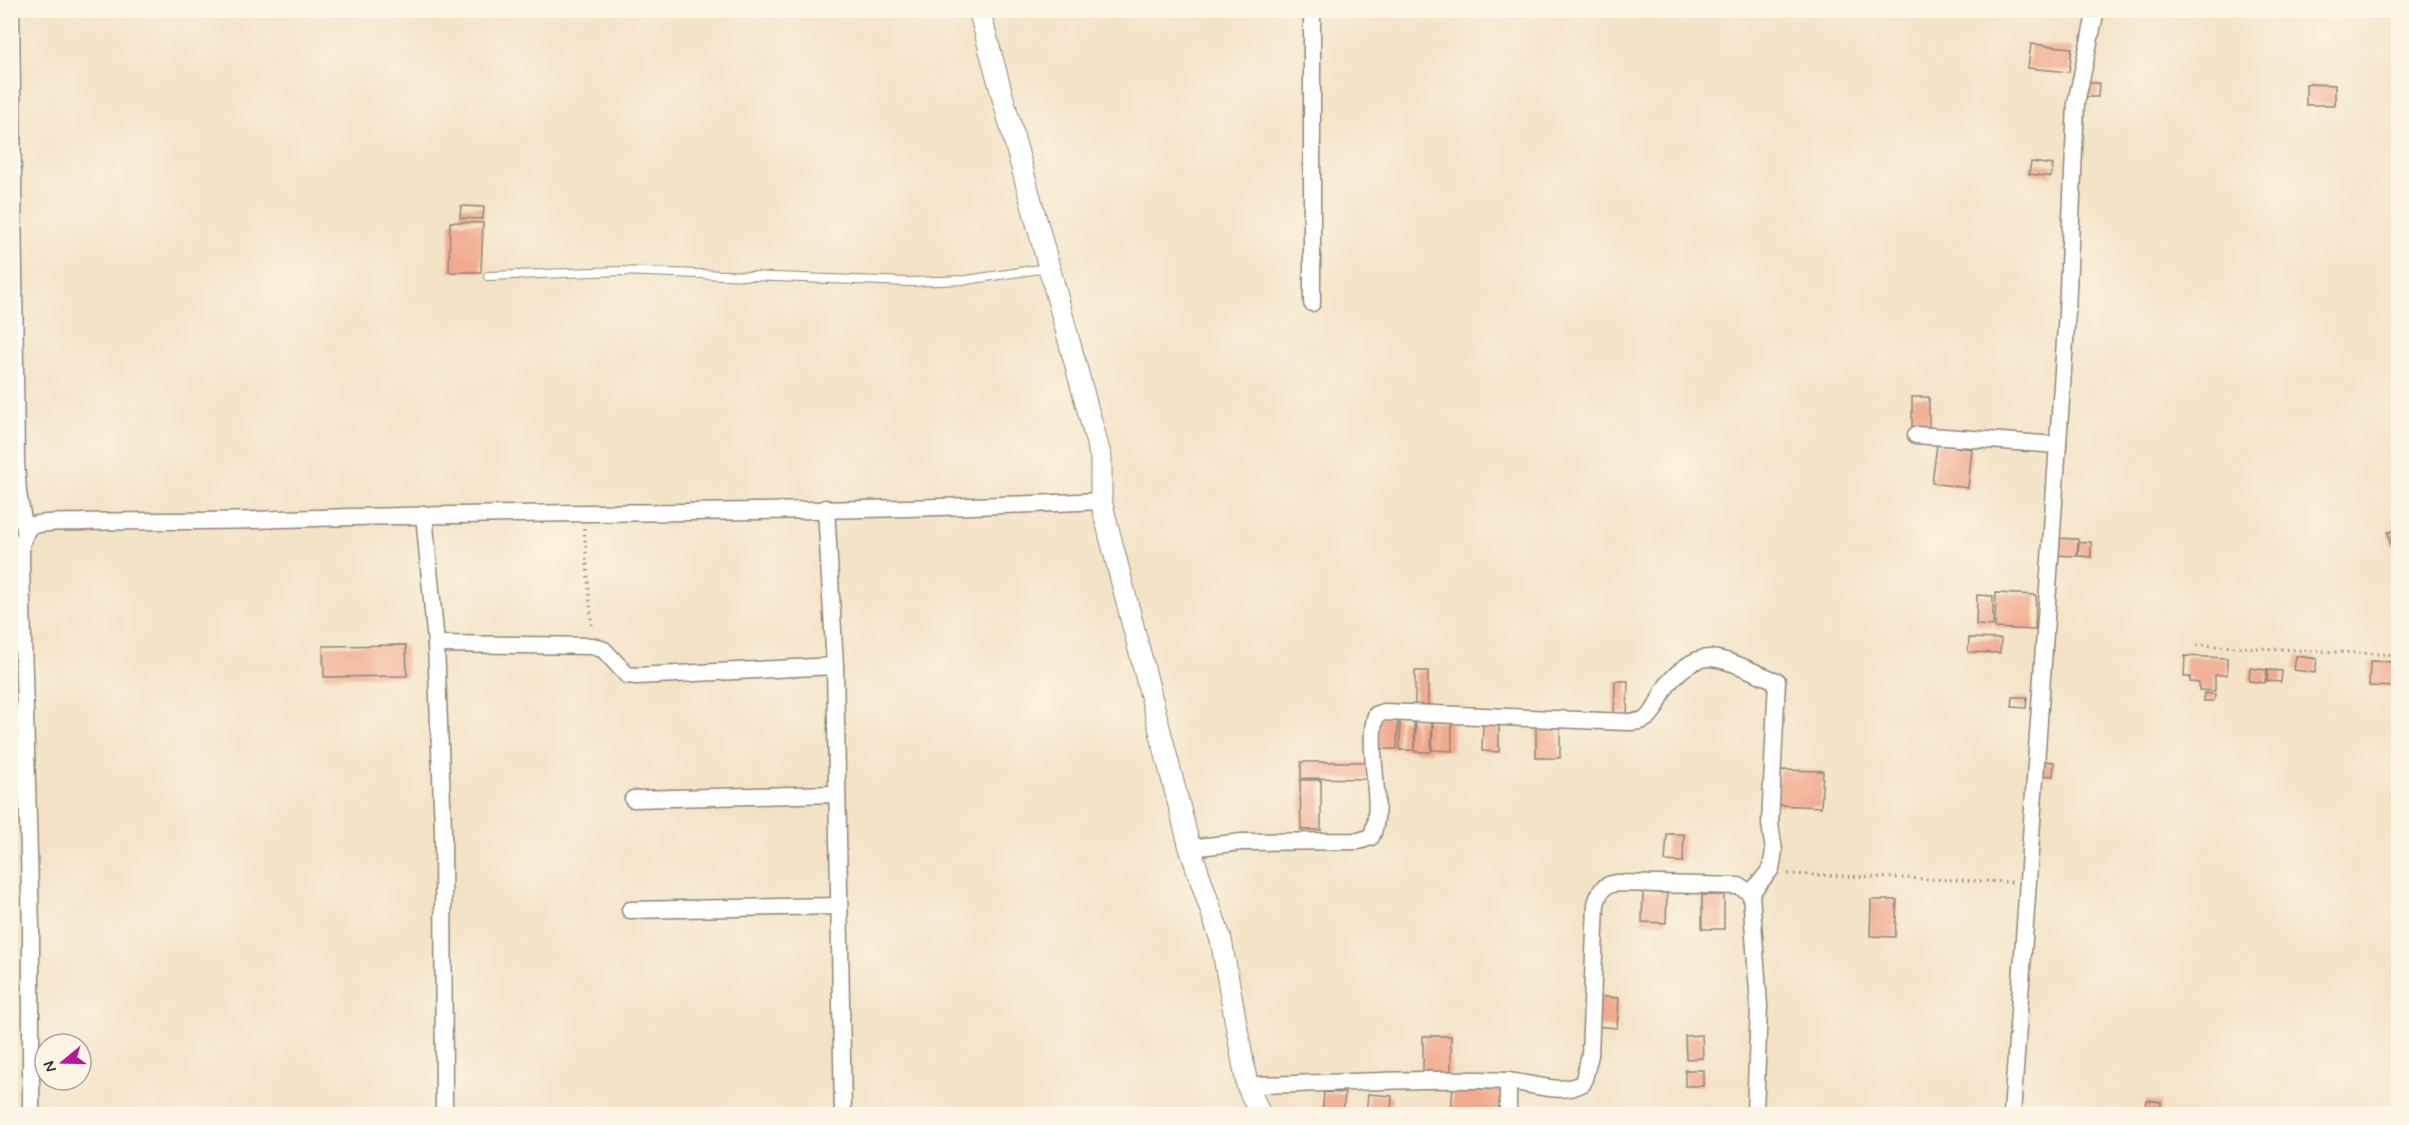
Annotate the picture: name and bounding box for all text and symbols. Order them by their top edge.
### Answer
north arrow [33,1032,93,1092]
text: N [39,1058,62,1075]

